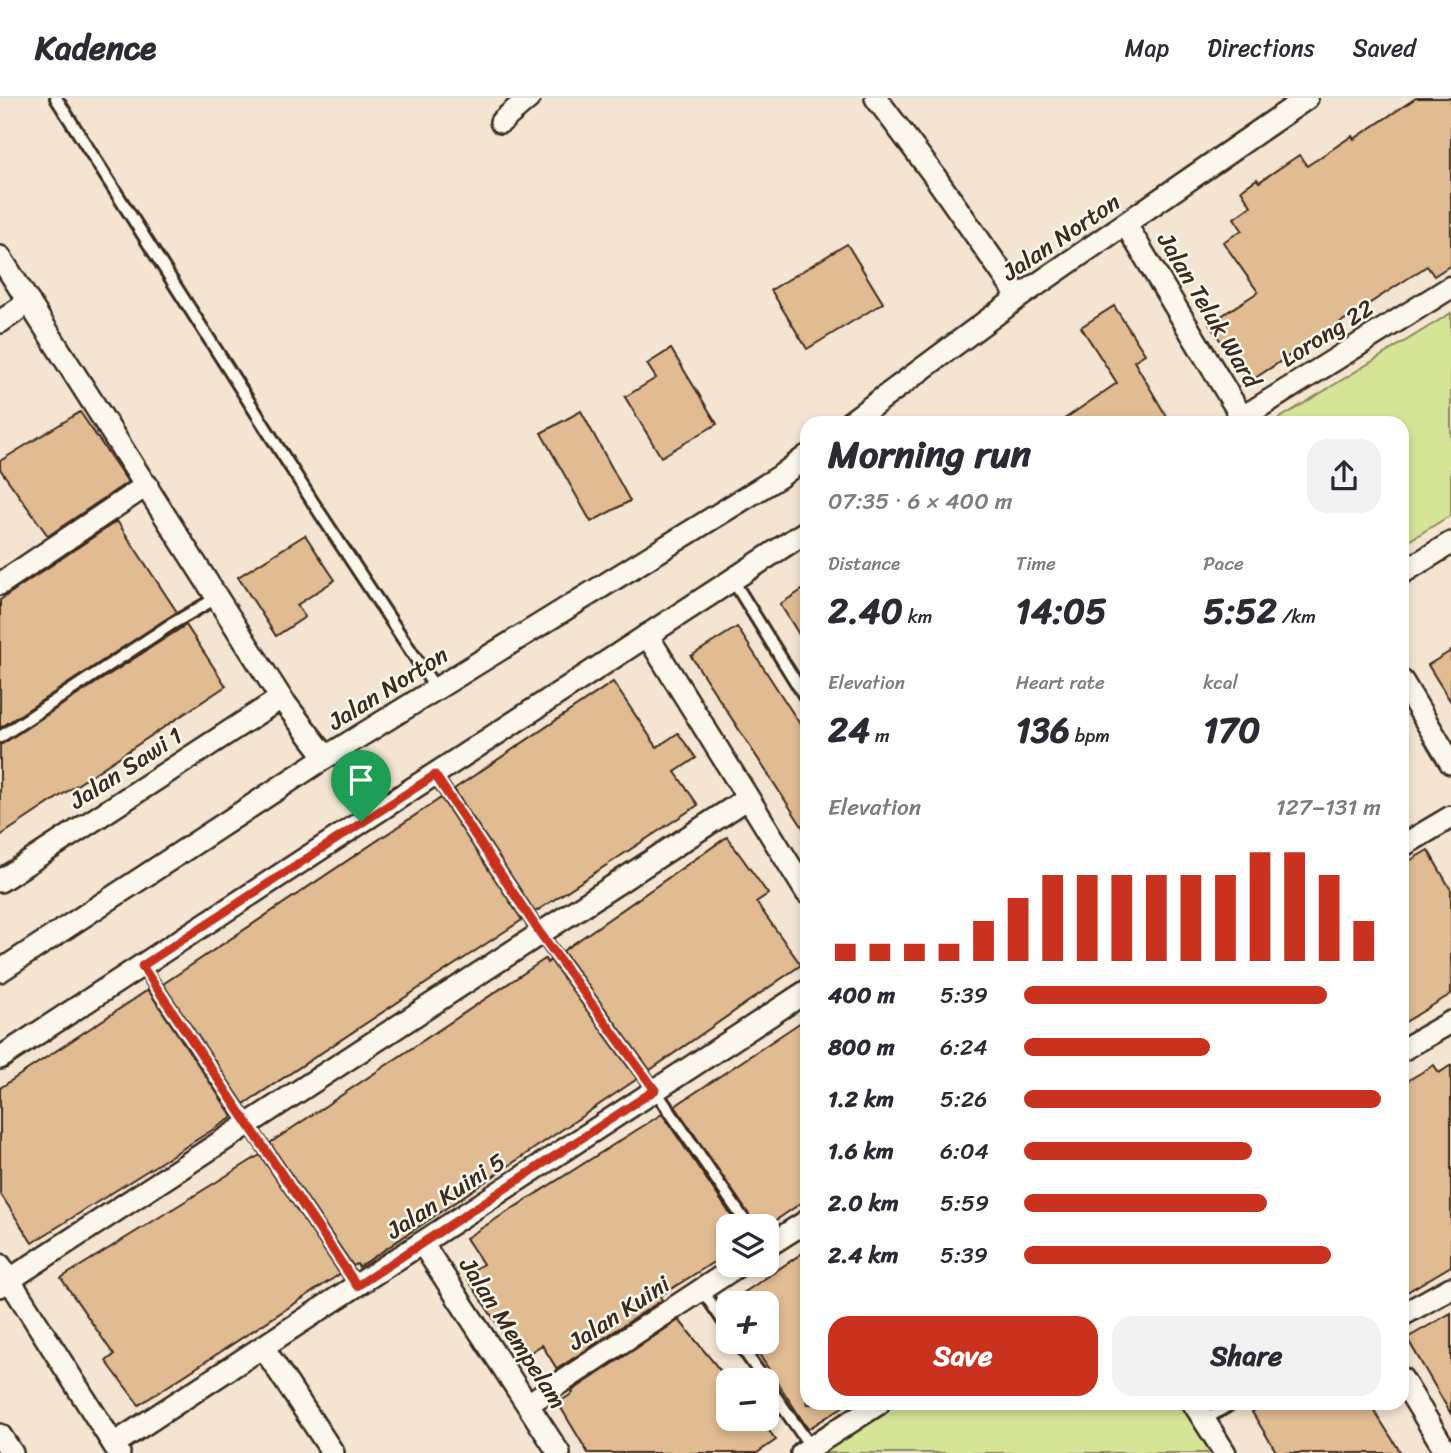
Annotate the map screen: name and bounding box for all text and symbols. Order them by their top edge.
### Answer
text: Kadence [35,19,156,77]
text: Map [1125,27,1169,69]
text: Directions [1207,27,1315,69]
text: Saved [1353,27,1416,69]
street label: Jalan Norton [992,182,1129,293]
street label: Jalan Teluk Ward [1145,223,1273,397]
street label: Lorong 22 [1272,287,1382,378]
text: Morning run [828,421,1031,488]
button: share [1307,439,1381,513]
text: 07:35 · 6 × 400 m [828,481,1012,522]
text: Distance [828,547,900,580]
text: Time [1016,547,1056,580]
text: Pace [1203,547,1244,580]
text: 2.40 [828,580,903,642]
text: 14:05 [1016,580,1107,642]
text: 5:52 [1203,580,1277,642]
text: km [903,600,932,633]
text: /km [1277,600,1316,633]
street label: Jalan Norton [319,634,457,742]
text: Elevation [828,666,905,699]
text: Heart rate [1016,666,1105,699]
text: kcal [1203,666,1238,699]
text: 24 [828,699,870,761]
text: 136 [1016,699,1070,761]
text: 170 [1203,699,1260,761]
street label: Jalan Sawi 1 [60,715,191,821]
text: m [870,719,890,752]
text: bpm [1070,719,1110,752]
pin [331,750,391,822]
icon: arrive [342,761,380,799]
text: Elevation [828,787,921,828]
text: 127–131 m [1276,787,1381,828]
text: 400 m [828,975,895,1016]
text: 5:39 [940,975,988,1016]
text: 800 m [828,1027,895,1068]
text: 6:24 [940,1027,988,1068]
text: 1.2 km [828,1079,894,1120]
text: 5:26 [940,1079,987,1120]
text: 1.6 km [828,1131,894,1172]
text: 6:04 [940,1131,989,1172]
street label: Jalan Kuini 5 [377,1141,514,1251]
text: 2.0 km [828,1183,899,1224]
text: 5:59 [940,1183,989,1224]
map controls [716,1214,779,1431]
button: layers [716,1214,779,1277]
text: 2.4 km [828,1235,898,1276]
text: 5:39 [940,1235,988,1276]
street label: Jalan Mempelam [447,1248,578,1417]
street label: Jalan Kuini [558,1263,680,1363]
button: + [716,1291,779,1354]
button: Save [828,1316,1098,1396]
button: Share [1112,1316,1381,1396]
button: − [716,1368,779,1431]

